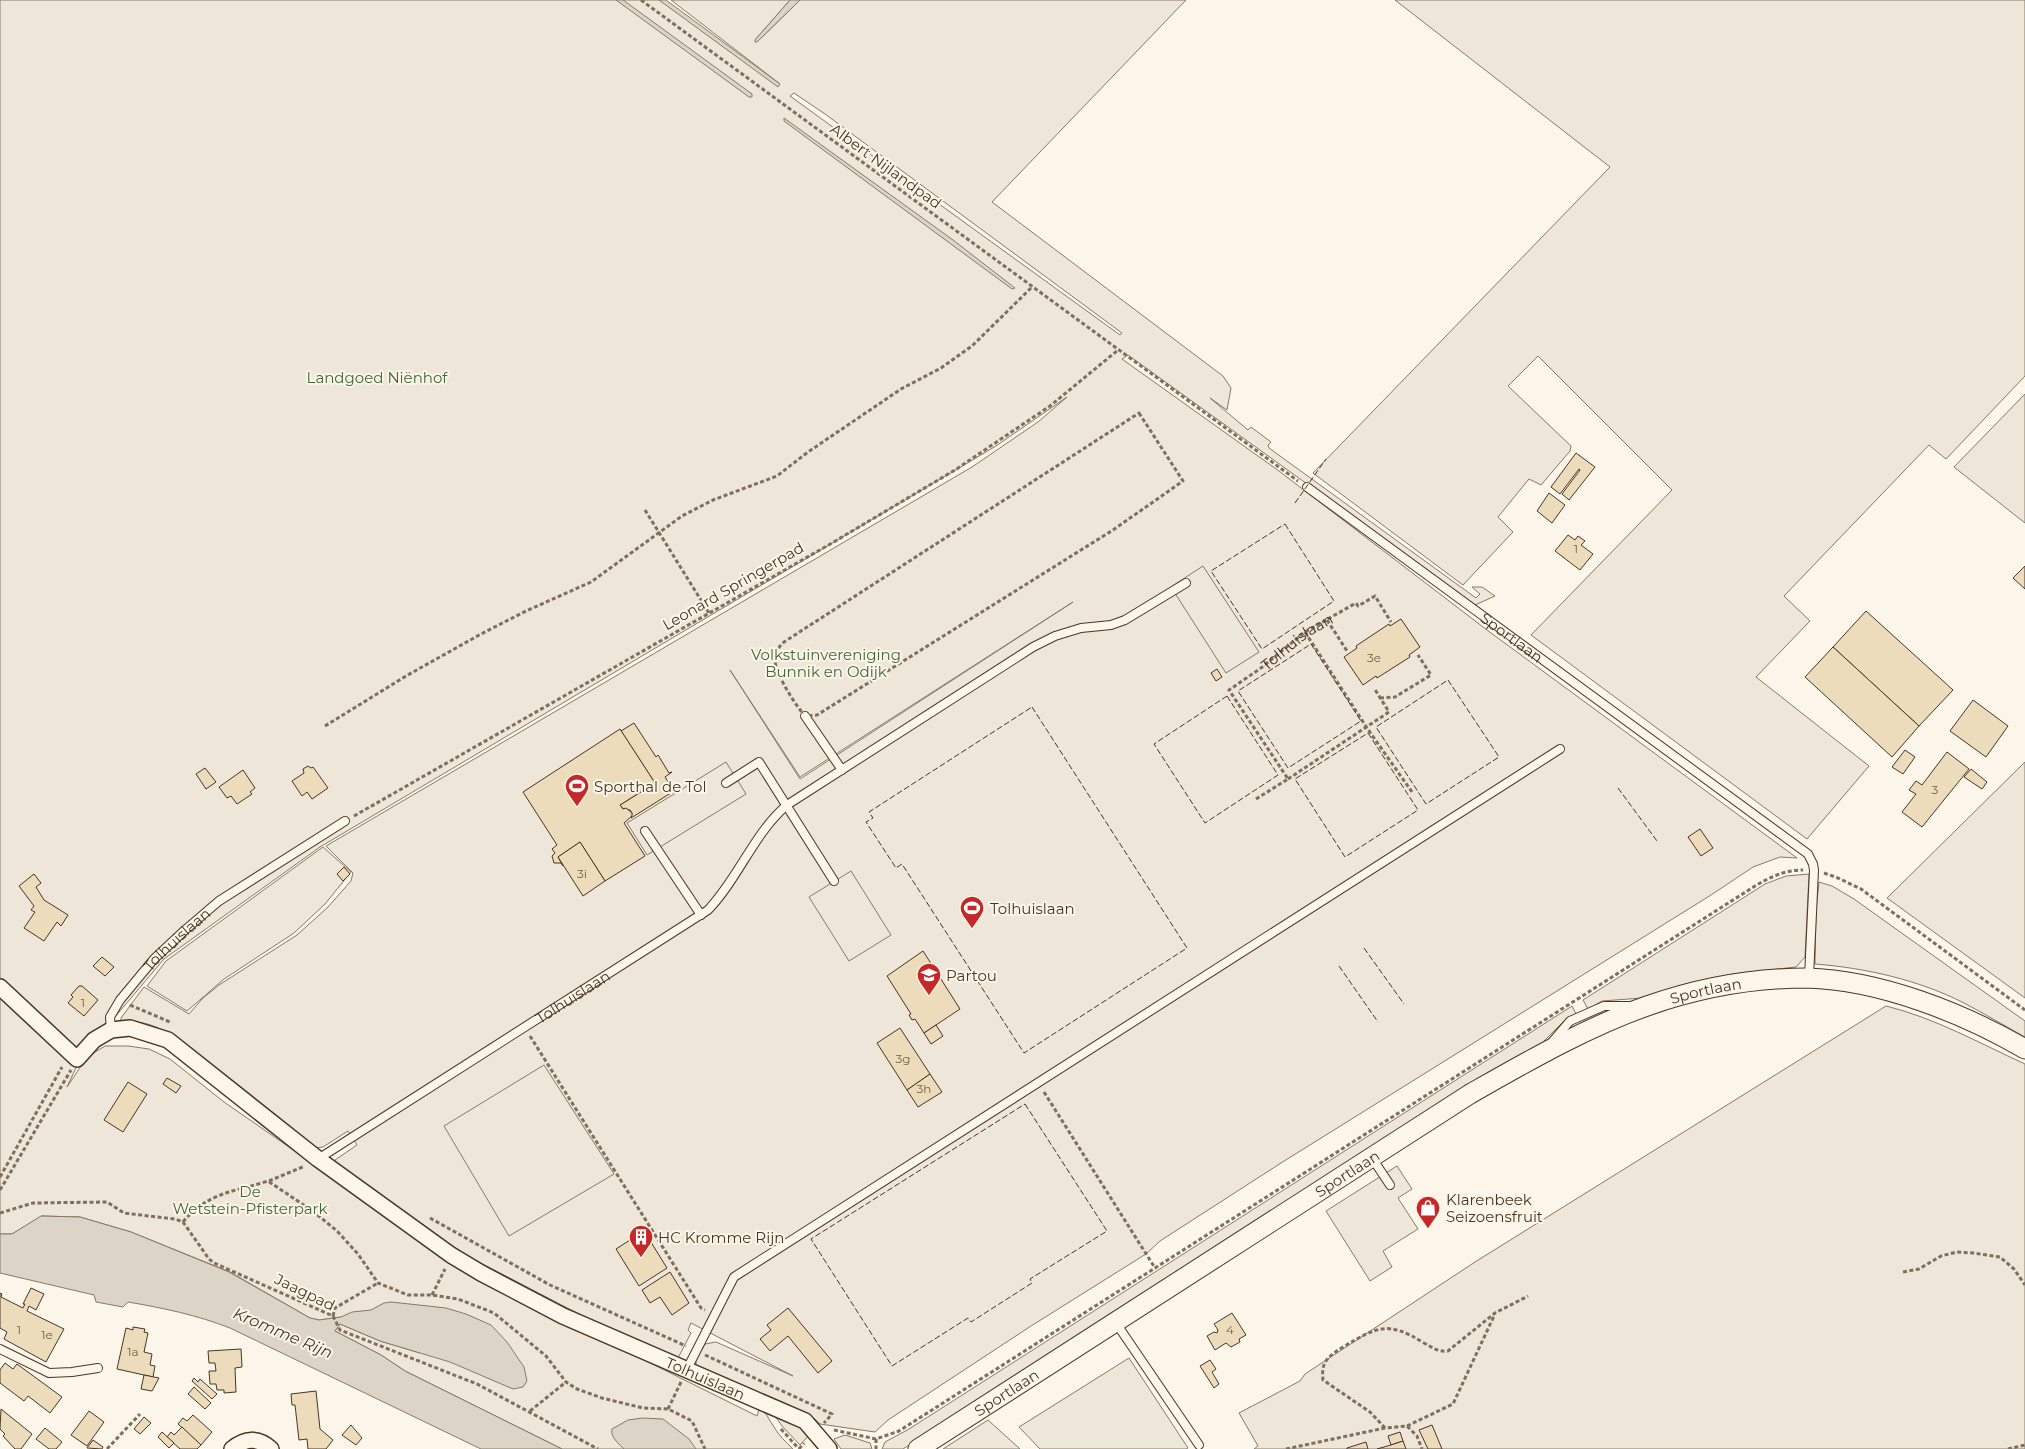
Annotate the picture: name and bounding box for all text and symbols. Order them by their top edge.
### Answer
street label: Albert Nijlandpad [827,119,945,213]
park label: Landgoed Niënhof [307,368,448,387]
street label: Leonard Springerpad [659,538,807,634]
house number: 1 [1574,541,1578,556]
street label: Sportlaan [1477,608,1547,666]
street label: Tolhuislaan [1257,609,1336,674]
park label: Volkstuinvereniging Bunnik en Odijk [751,645,901,681]
house number: 3e [1367,650,1381,665]
sports icon: Sporthal de Tol [564,773,590,807]
place label: Sporthal de Tol [594,777,706,796]
house number: 3 [1932,782,1939,797]
house number: 3i [577,866,587,881]
sports icon: Tolhuislaan [959,895,985,929]
place label: Tolhuislaan [990,899,1075,918]
street label: Tolhuislaan [139,903,214,975]
school or university icon: Partou [916,962,942,996]
street label: Tolhuislaan [532,966,613,1027]
place label: Partou [946,966,997,985]
street label: Sportlaan [1667,973,1743,1008]
house number: 1 [81,995,85,1010]
house number: 3g [896,1051,911,1066]
house number: 3h [917,1081,931,1096]
street label: Sportlaan [1311,1145,1383,1201]
park label: De Wetstein-Pfisterpark [173,1182,328,1218]
place label: Klarenbeek Seizoensfruit [1446,1190,1543,1226]
shop icon: Klarenbeek Seizoensfruit [1415,1195,1441,1229]
building icon: HC Kromme Rijn [628,1224,654,1258]
place label: HC Kromme Rijn [658,1228,784,1247]
street label: Jaagpad [271,1269,338,1315]
water label: Kromme Rijn [230,1303,336,1363]
house number: 1 [17,1322,21,1337]
house number: 4 [1226,1322,1234,1337]
house number: 1e [41,1327,53,1342]
house number: 1a [127,1344,139,1359]
street label: Tolhuislaan [663,1352,748,1403]
street label: Sportlaan [970,1364,1042,1420]

